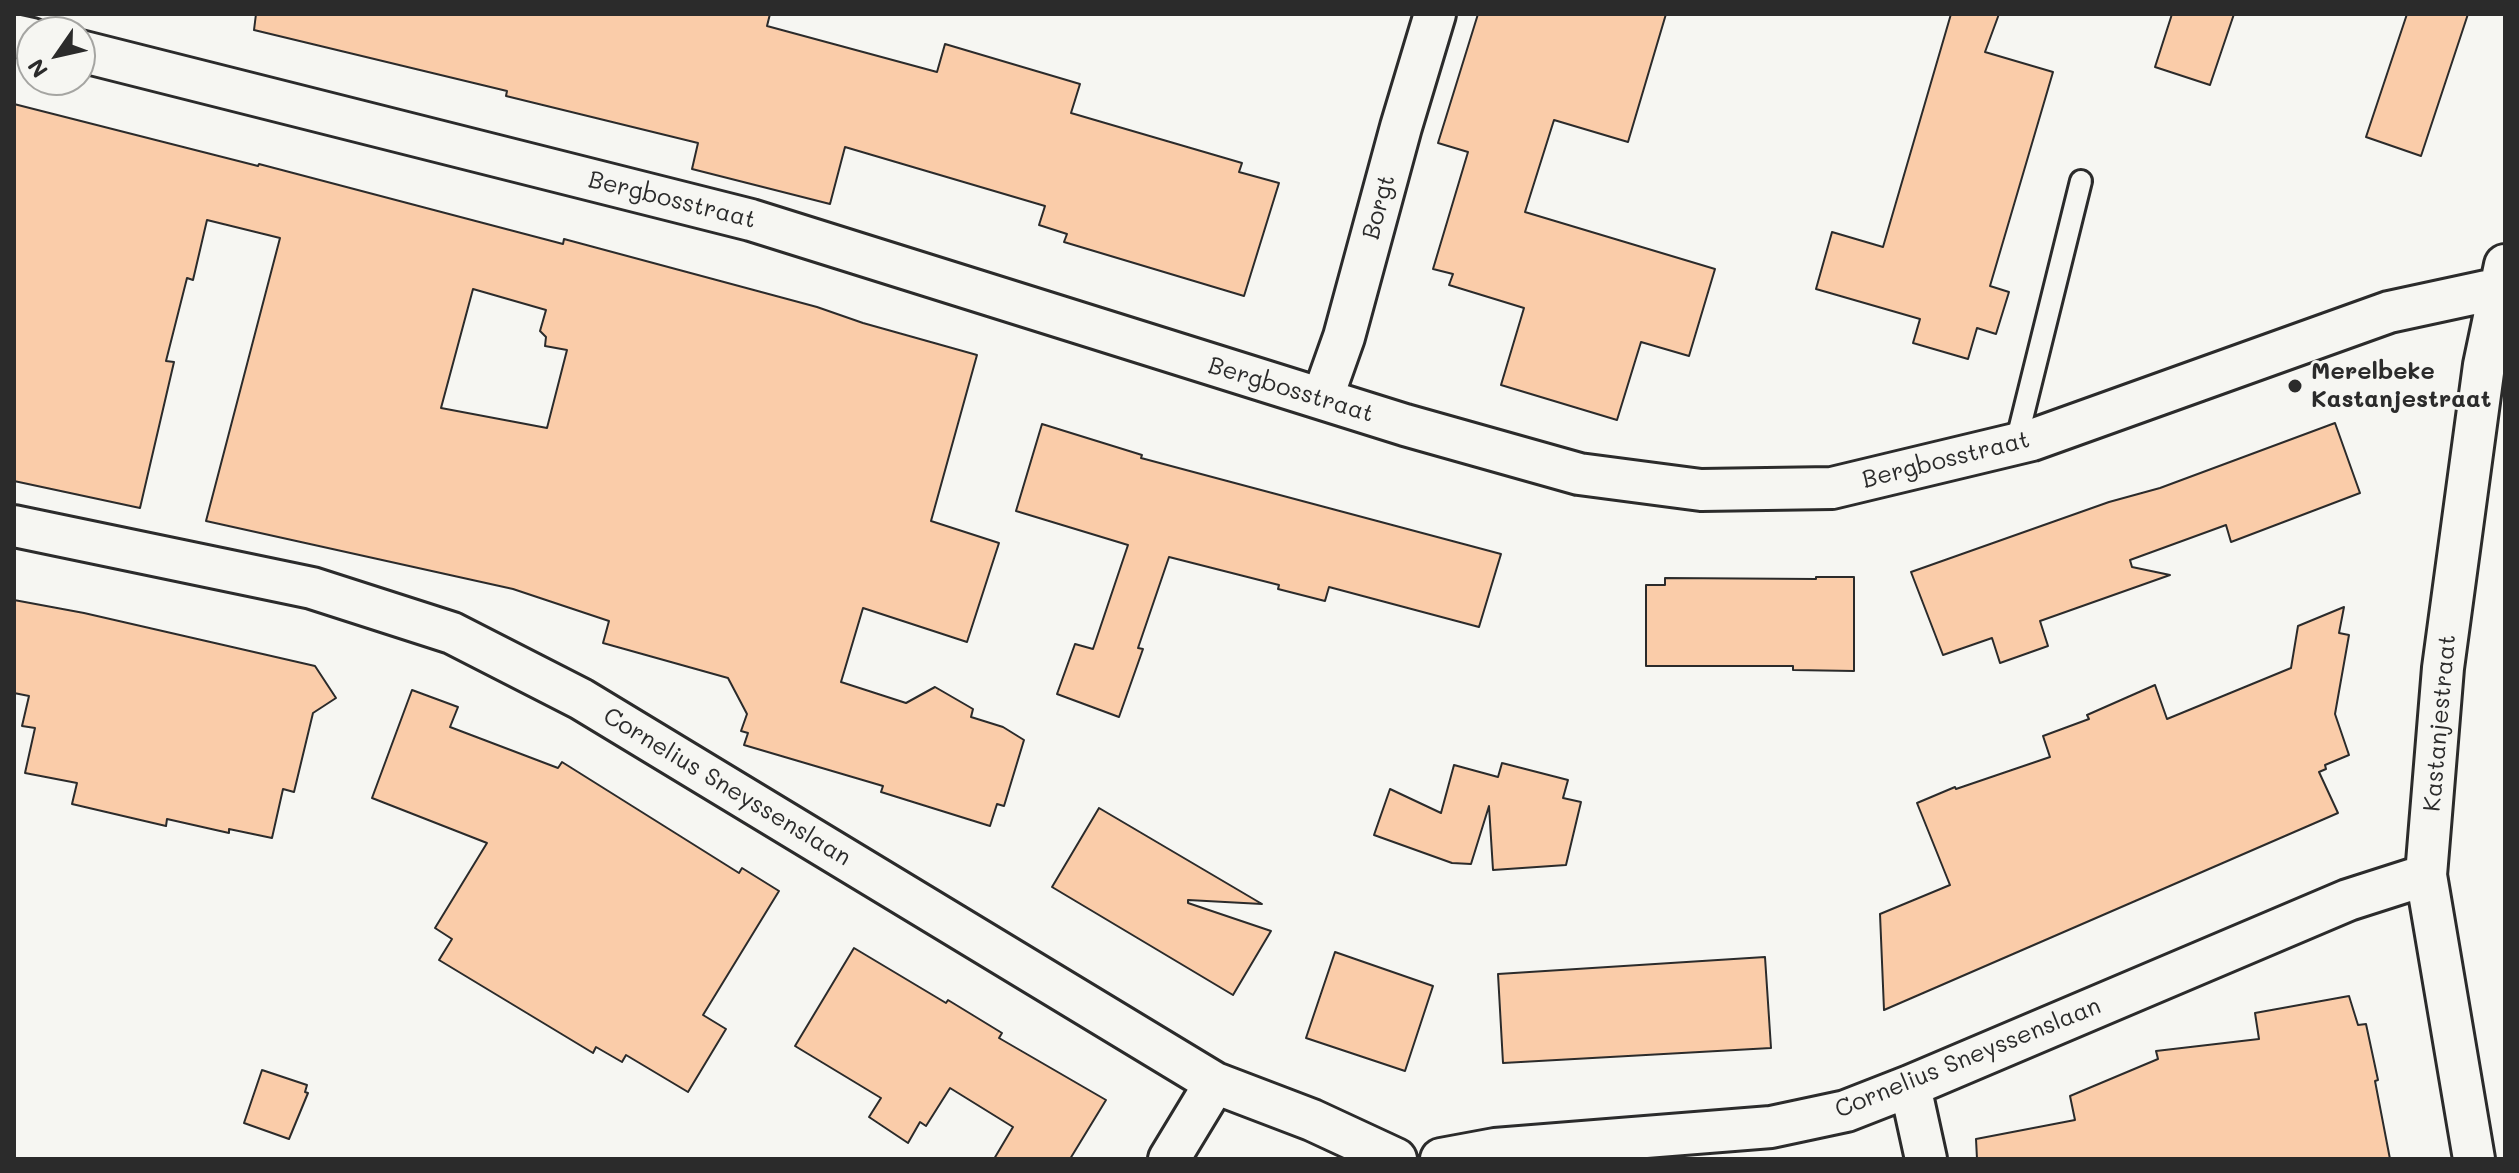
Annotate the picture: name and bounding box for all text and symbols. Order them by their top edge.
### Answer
north arrow [16,16,96,96]
text: N [21,54,54,84]
street label: Bergbosstraat [585,165,759,235]
street label: Borgt [1357,172,1401,242]
street label: Bergbosstraat [1205,351,1377,429]
place label: Merelbeke Kastanjestraat [2311,358,2491,414]
marker: Merelbeke Kastanjestraat [2286,377,2304,395]
street label: Bergbosstraat [1859,425,2033,495]
street label: Kastanjestraat [2418,633,2462,813]
street label: Cornelius Sneyssenslaan [598,702,856,872]
street label: Cornelius Sneyssenslaan [1831,991,2105,1125]

